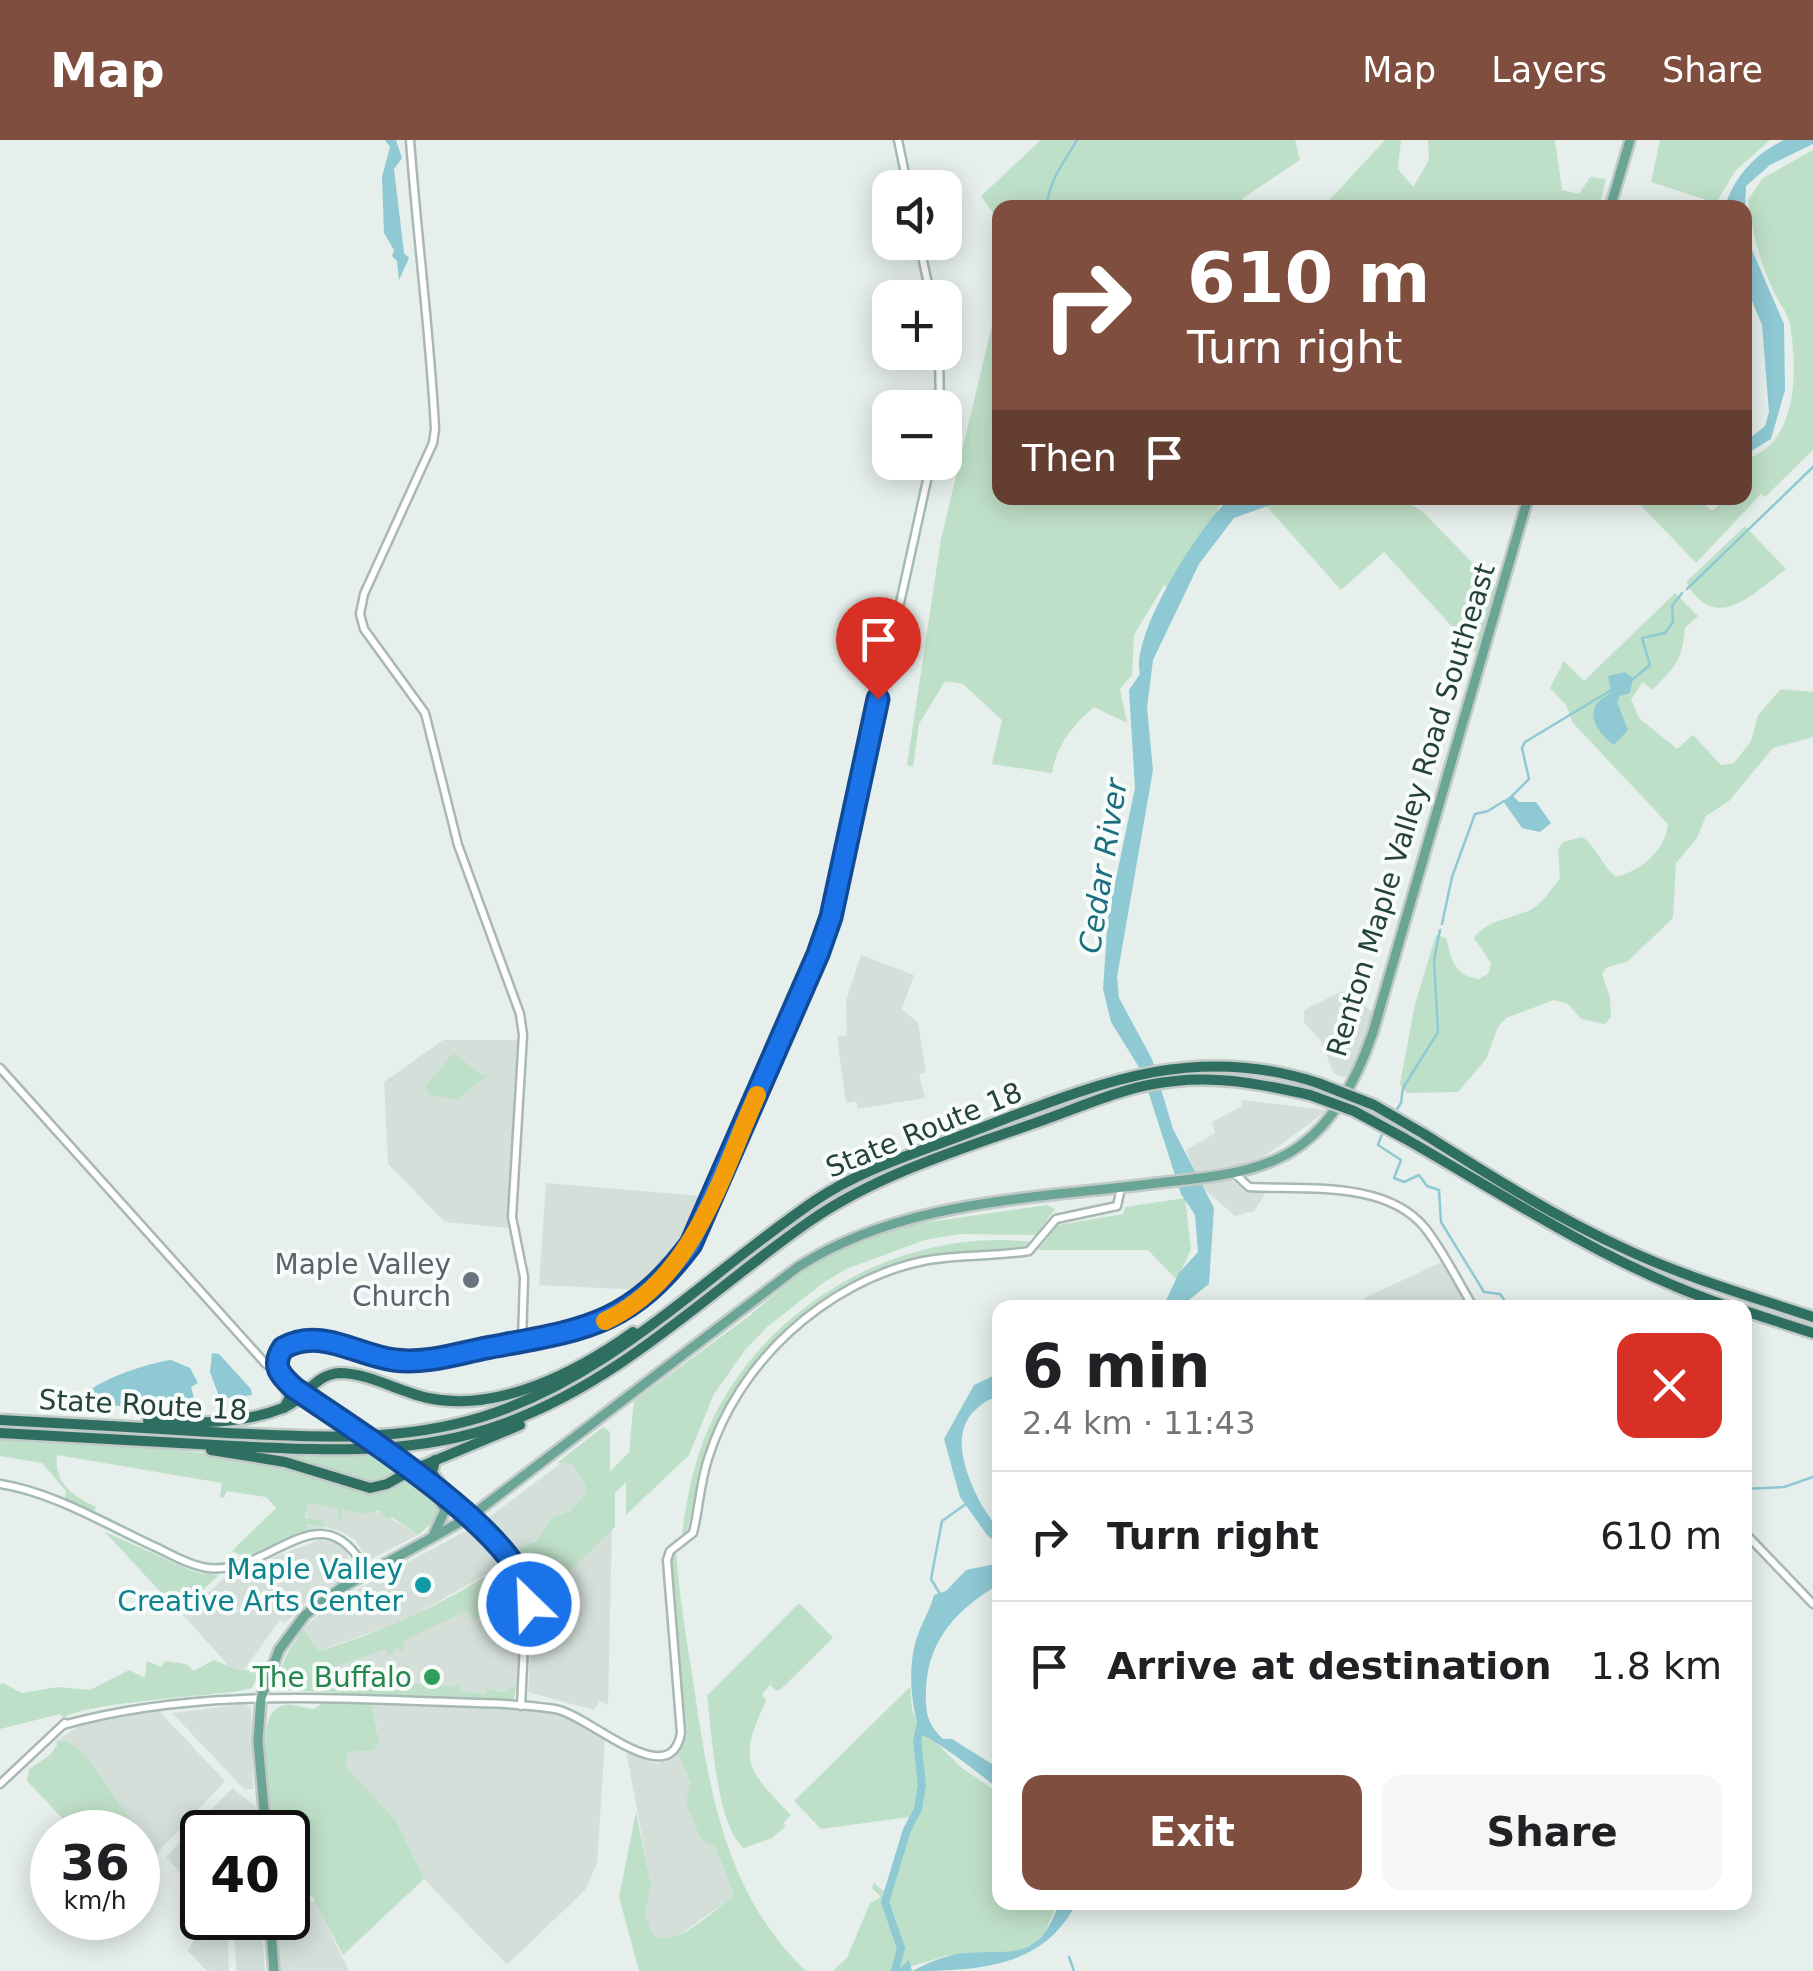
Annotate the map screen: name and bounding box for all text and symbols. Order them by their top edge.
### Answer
text: Map [50,42,165,98]
text: Map [1362,50,1436,90]
text: Layers [1491,50,1607,90]
text: Share [1662,50,1763,90]
map controls [872,170,962,480]
button: sound [872,170,962,260]
text: 610 m [1187,237,1430,319]
icon: right [1022,240,1152,370]
button: + [872,280,962,370]
text: Turn right [1187,321,1402,374]
button: − [872,390,962,480]
icon: arrive [1137,430,1192,485]
text: Then [1022,436,1117,480]
street label: Renton Maple Valley Road Southeast [1320,559,1502,1061]
pin [836,597,921,700]
icon: arrive [851,612,906,667]
water label: Cedar River [1072,774,1134,956]
street label: State Route 18 [821,1076,1027,1184]
place label: Maple Valley Church [275,1248,451,1313]
marker: Maple Valley Church [460,1269,482,1291]
text: 6 min [1022,1331,1210,1401]
button: close [1617,1333,1722,1438]
street label: State Route 18 [38,1383,248,1427]
text: 2.4 km · 11:43 [1022,1404,1256,1442]
icon: right [1022,1509,1077,1564]
text: Turn right [1107,1514,1319,1558]
text: 610 m [1600,1514,1722,1558]
position arrow [477,1552,581,1656]
place label: Maple Valley Creative Arts Center [117,1553,403,1618]
marker: Maple Valley Creative Arts Center [412,1574,434,1596]
icon: arrive [1022,1639,1077,1694]
text: Arrive at destination [1107,1644,1552,1688]
text: 1.8 km [1590,1644,1722,1688]
place label: The Buffalo [252,1661,412,1694]
marker: The Buffalo [421,1666,443,1688]
button: Exit [1022,1775,1362,1890]
button: Share [1382,1775,1722,1890]
speed limit sign: 40 [180,1810,310,1940]
text: 36 [60,1834,130,1892]
text: km/h [63,1886,127,1915]

